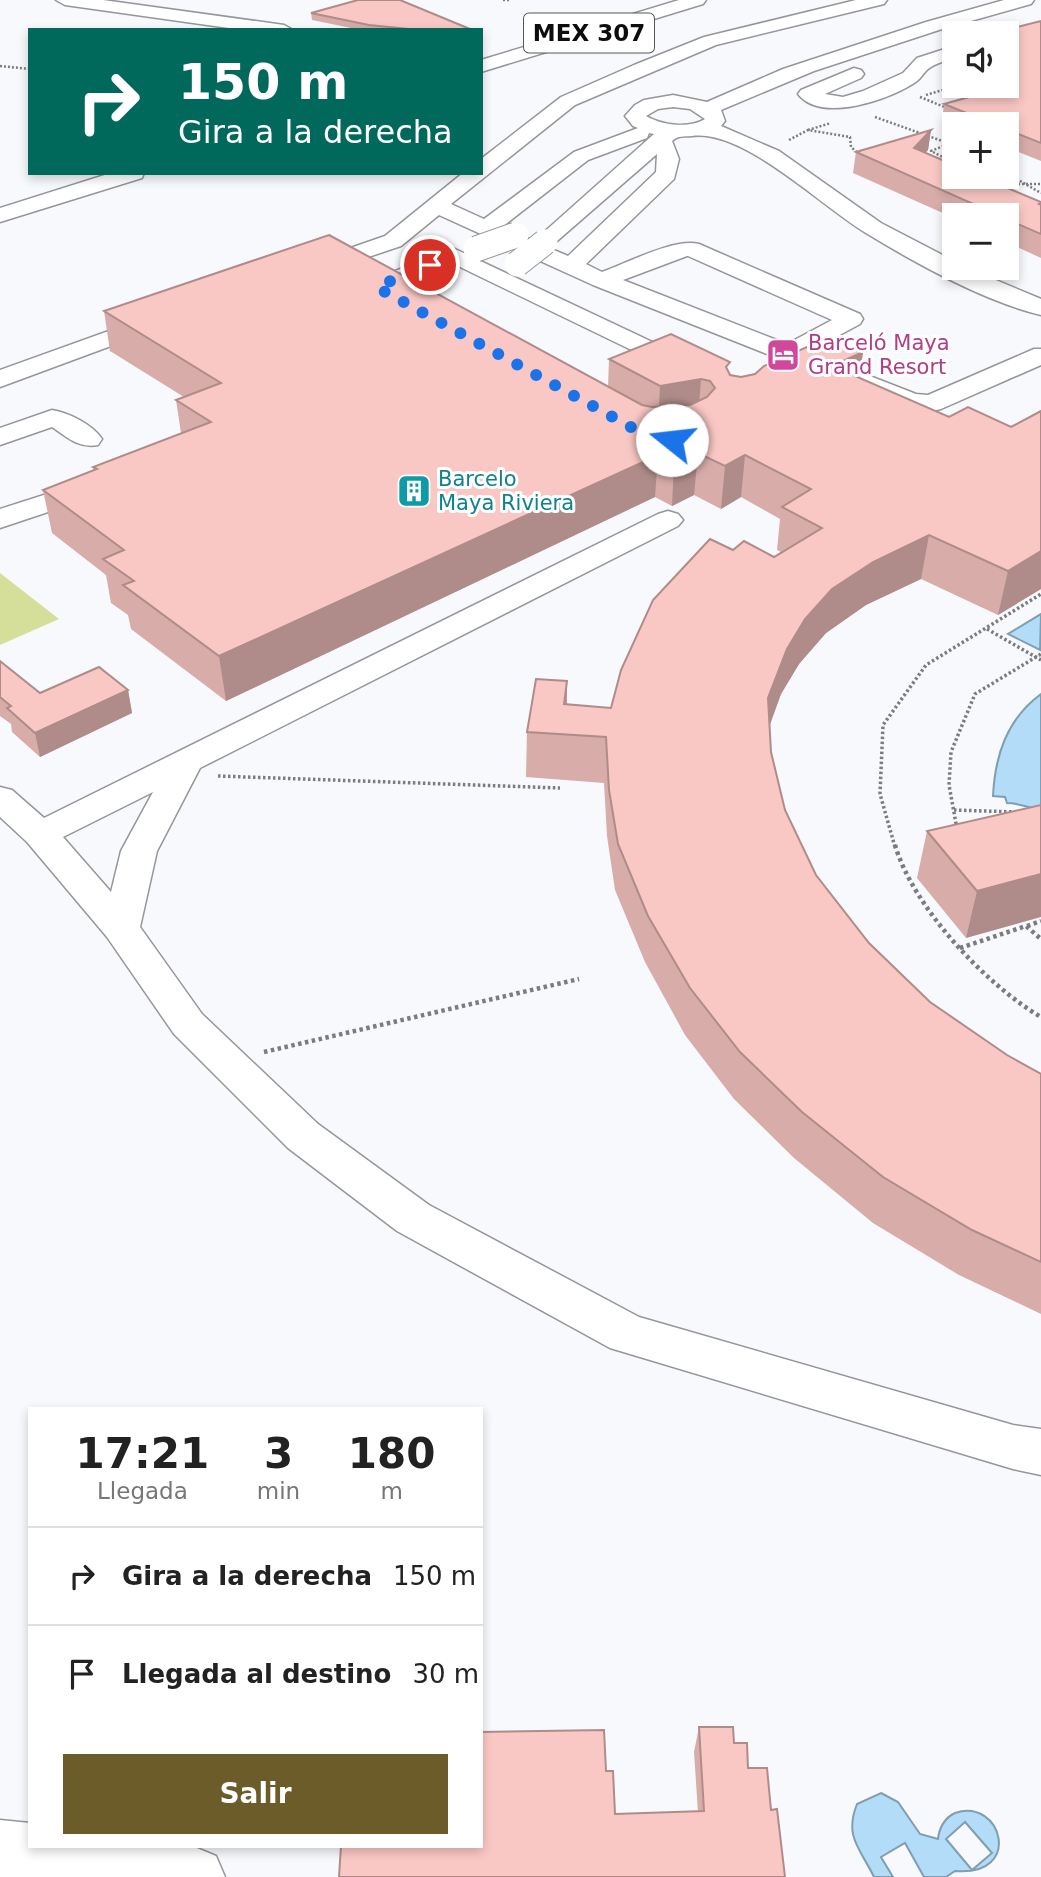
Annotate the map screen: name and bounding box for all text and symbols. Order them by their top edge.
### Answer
road number: MEX 307 [524,14,654,52]
map controls [942,21,1019,280]
button: sound [942,21,1019,98]
text: 150 m [178,54,348,111]
icon: right [63,56,154,147]
button: + [942,112,1019,189]
text: Gira a la derecha [178,113,453,151]
button: − [942,203,1019,280]
pin [400,235,460,295]
icon: arrive [411,246,449,284]
place label: Barceló Maya Grand Resort [808,331,950,379]
hotel icon: Barceló Maya Grand Resort [764,336,802,374]
position arrow [635,403,709,477]
place label: Barcelo Maya Riviera [438,467,574,515]
building icon: Barcelo Maya Riviera [395,472,433,510]
text: 17:21 [76,1429,209,1478]
text: 3 [264,1429,293,1478]
text: 180 [348,1429,435,1478]
text: Llegada [97,1478,188,1504]
text: min [257,1478,300,1504]
text: m [380,1478,403,1504]
icon: right [63,1557,101,1595]
text: Gira a la derecha [122,1561,372,1591]
text: 150 m [393,1561,476,1591]
icon: arrive [63,1655,101,1693]
text: Llegada al destino [122,1659,391,1689]
text: 30 m [412,1659,479,1689]
button: Salir [63,1754,448,1834]

